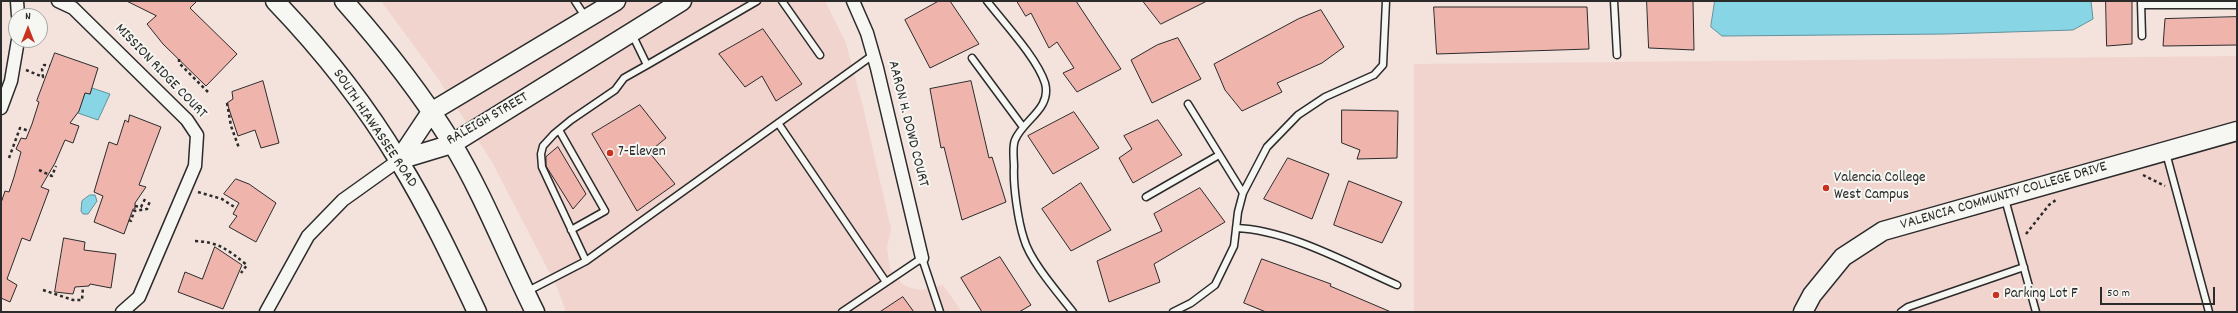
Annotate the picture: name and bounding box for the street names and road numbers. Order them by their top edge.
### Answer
street label: MISSION RIDGE COURT [110,21,210,123]
street label: AARON H. DOWD COURT [883,59,931,189]
street label: SOUTH HIAWASSEE ROAD [328,66,420,192]
street label: RALEIGH STREET [444,89,532,151]
street label: VALENCIA COMMUNITY COLLEGE DRIVE [1899,159,2109,235]

